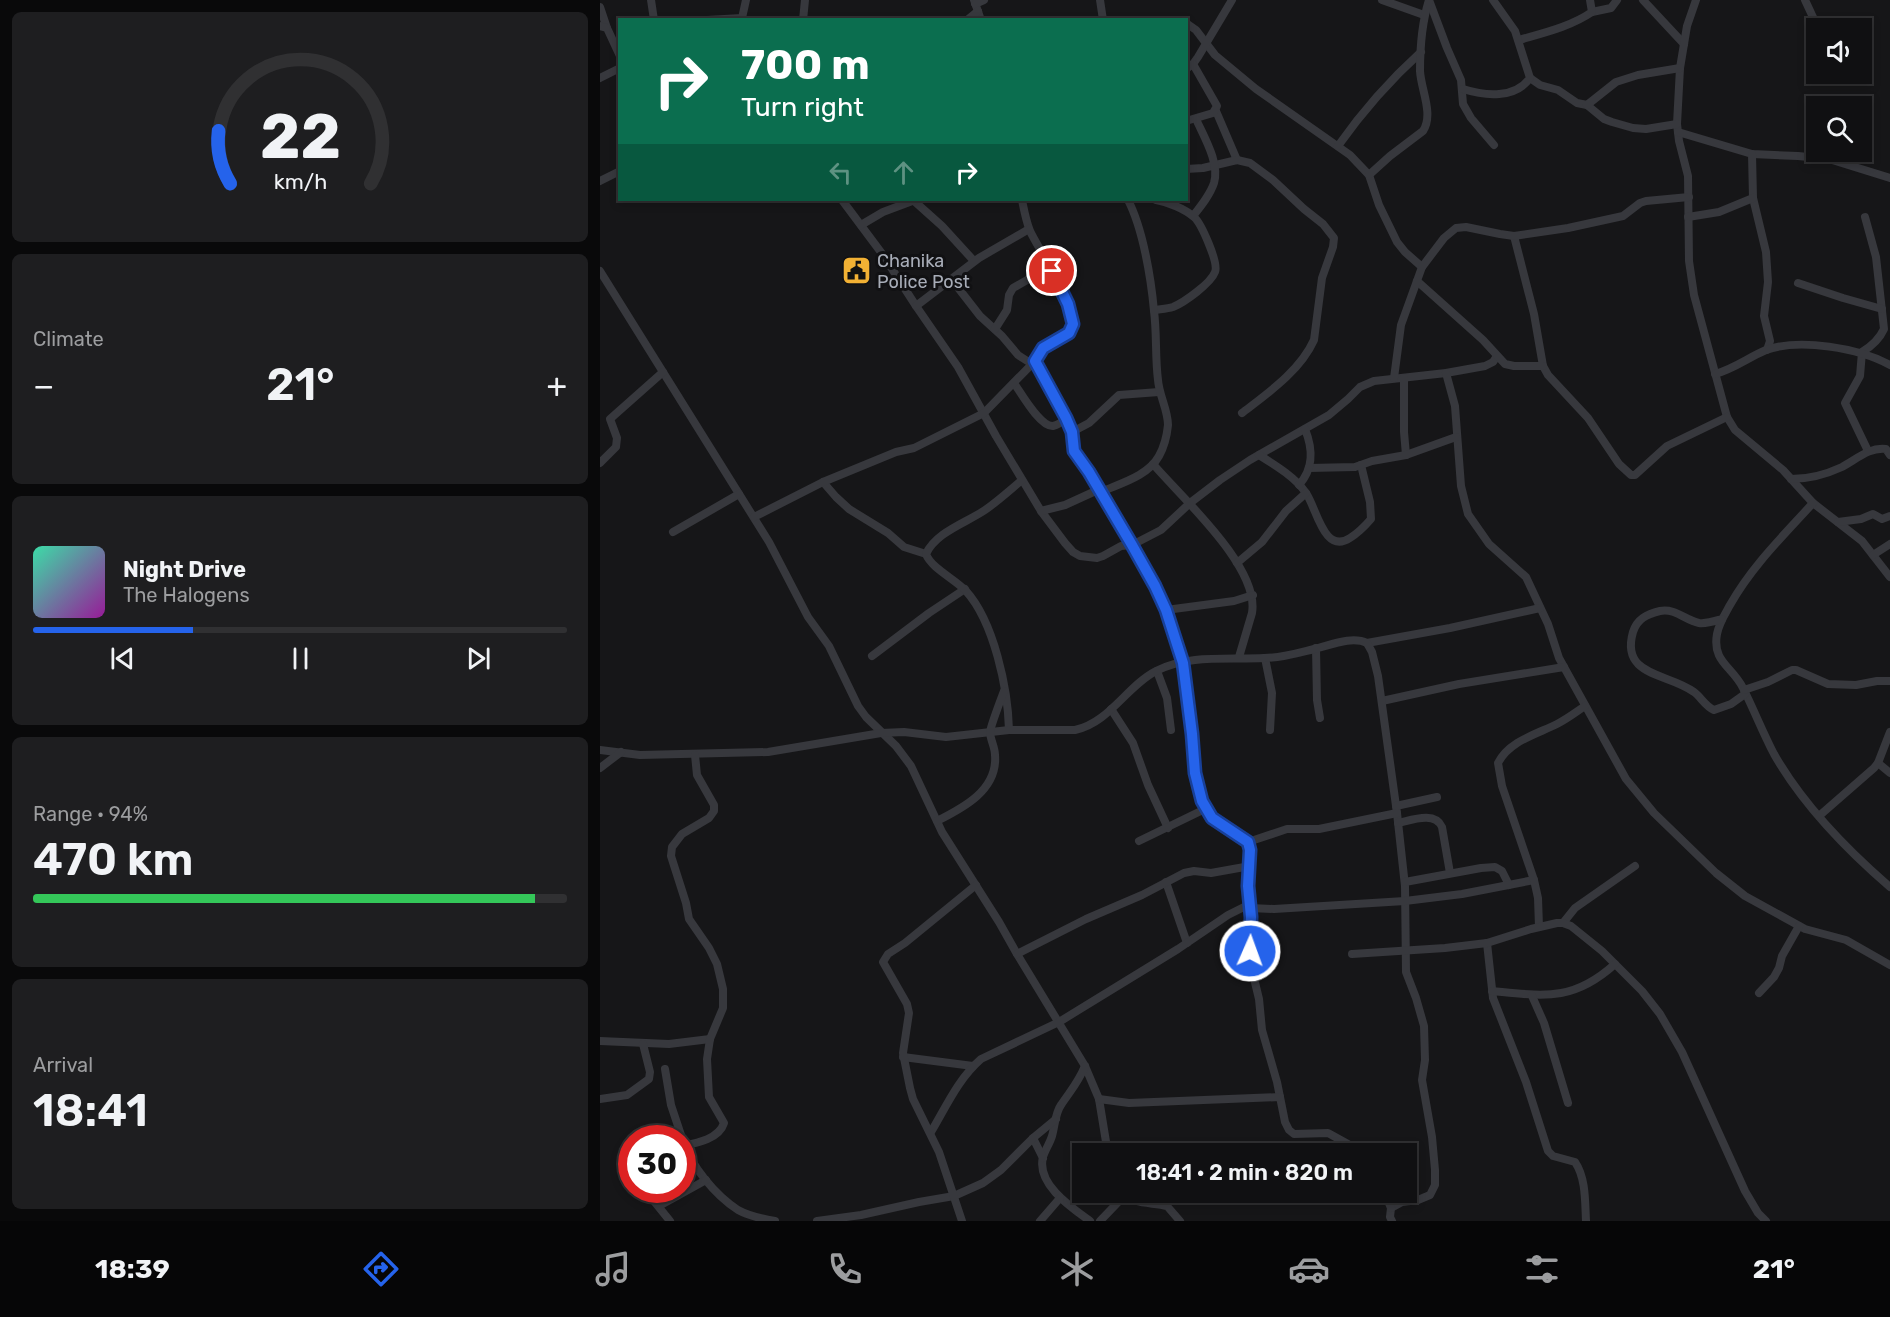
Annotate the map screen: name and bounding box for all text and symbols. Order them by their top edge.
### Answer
map controls [1806,18,1872,162]
button: sound [1806,18,1872,84]
text: 700 m [741,40,870,90]
icon: right [642,42,720,120]
text: Turn right [741,91,864,123]
button: search [1806,96,1872,162]
text: 22 [259,100,341,174]
icon: left [824,156,857,189]
icon: ahead [887,156,920,189]
icon: right [950,156,983,189]
text: km/h [273,169,327,194]
pin [1026,245,1077,296]
place label: Chanika Police Post [877,250,970,293]
icon: arrive [1035,254,1068,287]
public building icon: Chanika Police Post [840,255,872,287]
text: Climate [33,327,104,351]
text: 21° [266,358,335,411]
text: − [33,366,54,405]
text: + [546,366,567,405]
text: Night Drive [123,556,246,583]
text: The Halogens [123,583,250,607]
icon: previous [106,642,139,675]
icon: pause [284,642,317,675]
icon: next [462,642,495,675]
text: Range · 94% [33,802,148,826]
text: 470 km [33,833,194,886]
position arrow [1218,919,1282,983]
text: Arrival [33,1053,93,1077]
text: 18:41 [33,1084,148,1137]
speed limit sign: 30 [618,1125,696,1203]
text: 18:41 · 2 min · 820 m [1136,1159,1353,1186]
icon: directions [360,1248,402,1290]
icon: music [592,1248,634,1290]
icon: phone [824,1248,866,1290]
icon: climate [1056,1248,1098,1290]
icon: car [1288,1248,1330,1290]
icon: filters [1521,1248,1563,1290]
text: 18:39 [95,1253,170,1285]
text: 21° [1753,1253,1795,1285]

